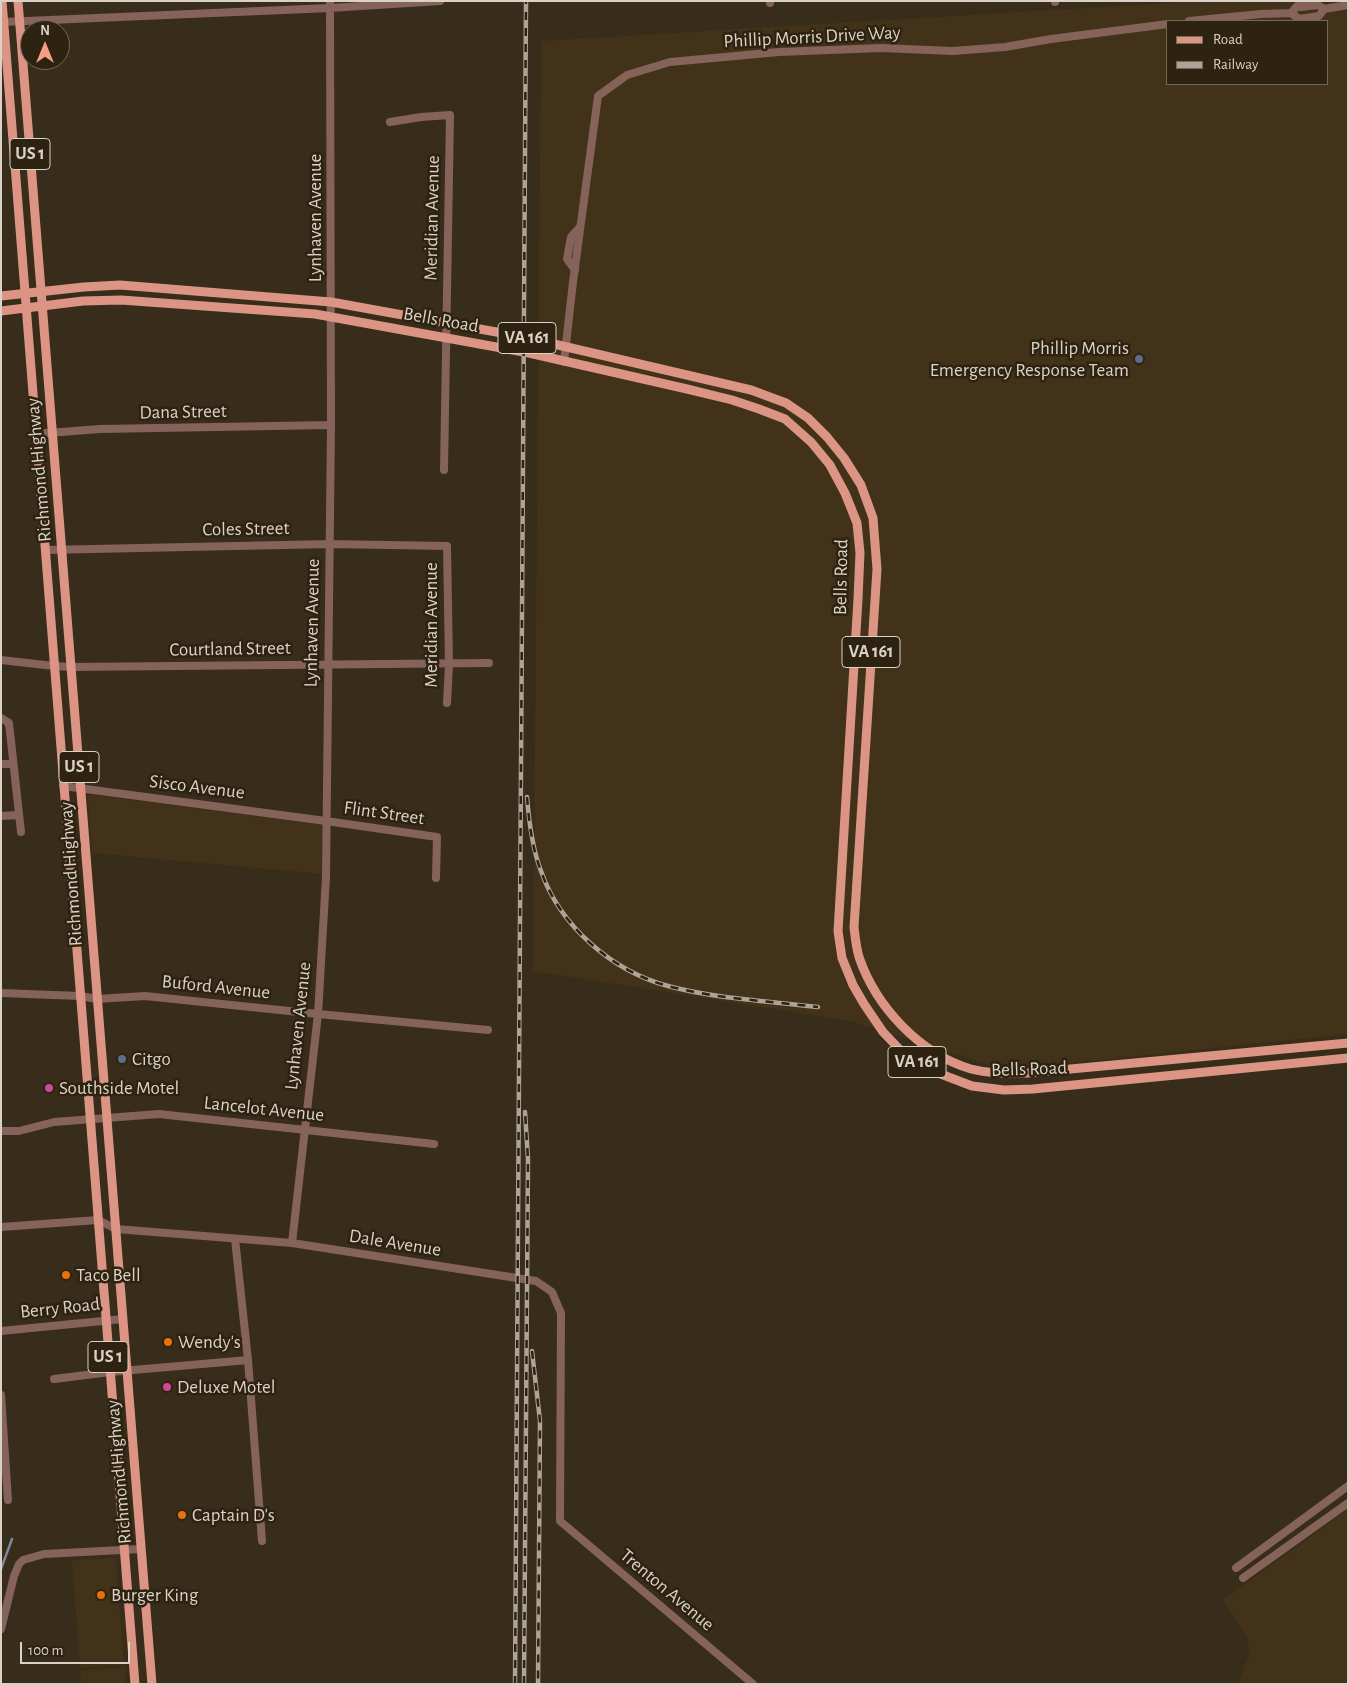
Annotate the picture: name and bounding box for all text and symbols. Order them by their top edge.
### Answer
north arrow [20,20,70,70]
legend [1166,20,1329,85]
street label: Phillip Morris Drive Way [723,21,901,53]
text: N [40,24,50,38]
text: Road [1213,32,1243,47]
text: Railway [1213,57,1258,72]
road number: US 1 [10,138,50,170]
street label: Lynhaven Avenue [304,154,326,282]
street label: Meridian Avenue [420,155,444,281]
street label: Bells Road [402,302,480,338]
road number: VA 161 [498,322,556,353]
place label: Phillip Morris Emergency Response Team [930,337,1129,381]
marker: Phillip Morris Emergency Response Team [1133,353,1145,365]
street label: Richmond Highway [21,397,57,543]
street label: Dana Street [139,400,227,424]
street label: Coles Street [202,517,290,541]
street label: Bells Road [829,539,853,615]
street label: Lynhaven Avenue [299,558,325,688]
street label: Meridian Avenue [420,562,442,688]
road number: VA 161 [842,636,900,668]
street label: Courtland Street [169,637,291,661]
road number: US 1 [59,752,99,782]
street label: Sisco Avenue [148,770,246,804]
street label: Flint Street [342,796,426,830]
street label: Richmond Highway [55,801,87,947]
street label: Lynhaven Avenue [280,961,316,1091]
street label: Buford Avenue [161,970,271,1004]
road number: VA 161 [888,1046,946,1078]
place label: Citgo [132,1048,171,1070]
marker: Citgo [116,1053,128,1065]
street label: Bells Road [991,1056,1067,1082]
place label: Southside Motel [59,1077,179,1099]
marker: Southside Motel [43,1082,55,1094]
street label: Lancelot Avenue [203,1091,325,1127]
street label: Dale Avenue [347,1224,443,1262]
place label: Taco Bell [76,1264,141,1286]
marker: Taco Bell [60,1269,72,1281]
street label: Berry Road [19,1292,101,1324]
place label: Wendy's [178,1331,241,1353]
marker: Wendy's [162,1336,174,1348]
road number: US 1 [88,1341,128,1372]
place label: Deluxe Motel [177,1376,275,1398]
marker: Deluxe Motel [161,1381,173,1393]
street label: Richmond Highway [101,1399,137,1545]
place label: Captain D's [192,1504,275,1526]
marker: Captain D's [176,1509,188,1521]
street label: Trenton Avenue [615,1544,719,1636]
place label: Burger King [111,1584,198,1606]
marker: Burger King [95,1589,107,1601]
scale bar [22,1632,132,1664]
text: 100 m [28,1643,63,1658]

